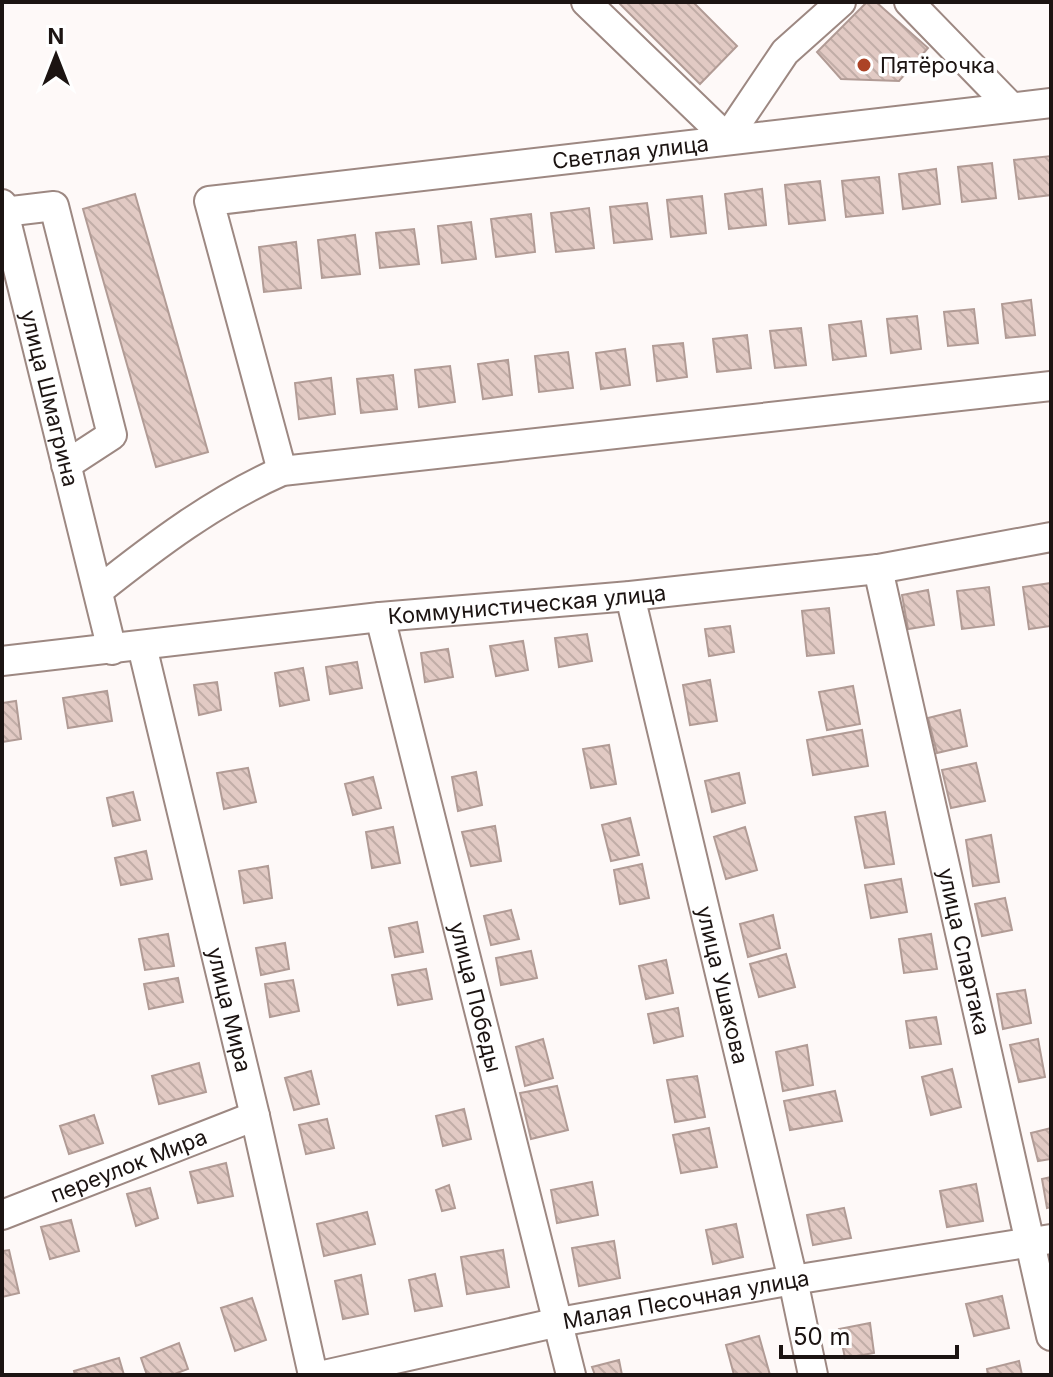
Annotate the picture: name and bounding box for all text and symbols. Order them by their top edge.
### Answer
north arrow [16,16,96,96]
text: N [48,23,64,49]
place label: Пятёрочка [880,52,995,78]
marker: Пятёрочка [855,56,873,74]
street label: Светлая улица [551,130,710,174]
street label: улица Шмагрина [16,307,84,489]
street label: Коммунистическая улица [387,579,667,629]
street label: улица Спартака [933,865,996,1037]
street label: улица Ушакова [691,903,754,1067]
street label: улица Победы [444,919,507,1075]
street label: улица Мира [202,945,257,1075]
street label: переулок Мира [47,1123,211,1208]
street label: Малая Песочная улица [561,1265,811,1334]
scale bar [781,1309,957,1359]
text: 50 m [793,1322,851,1351]

